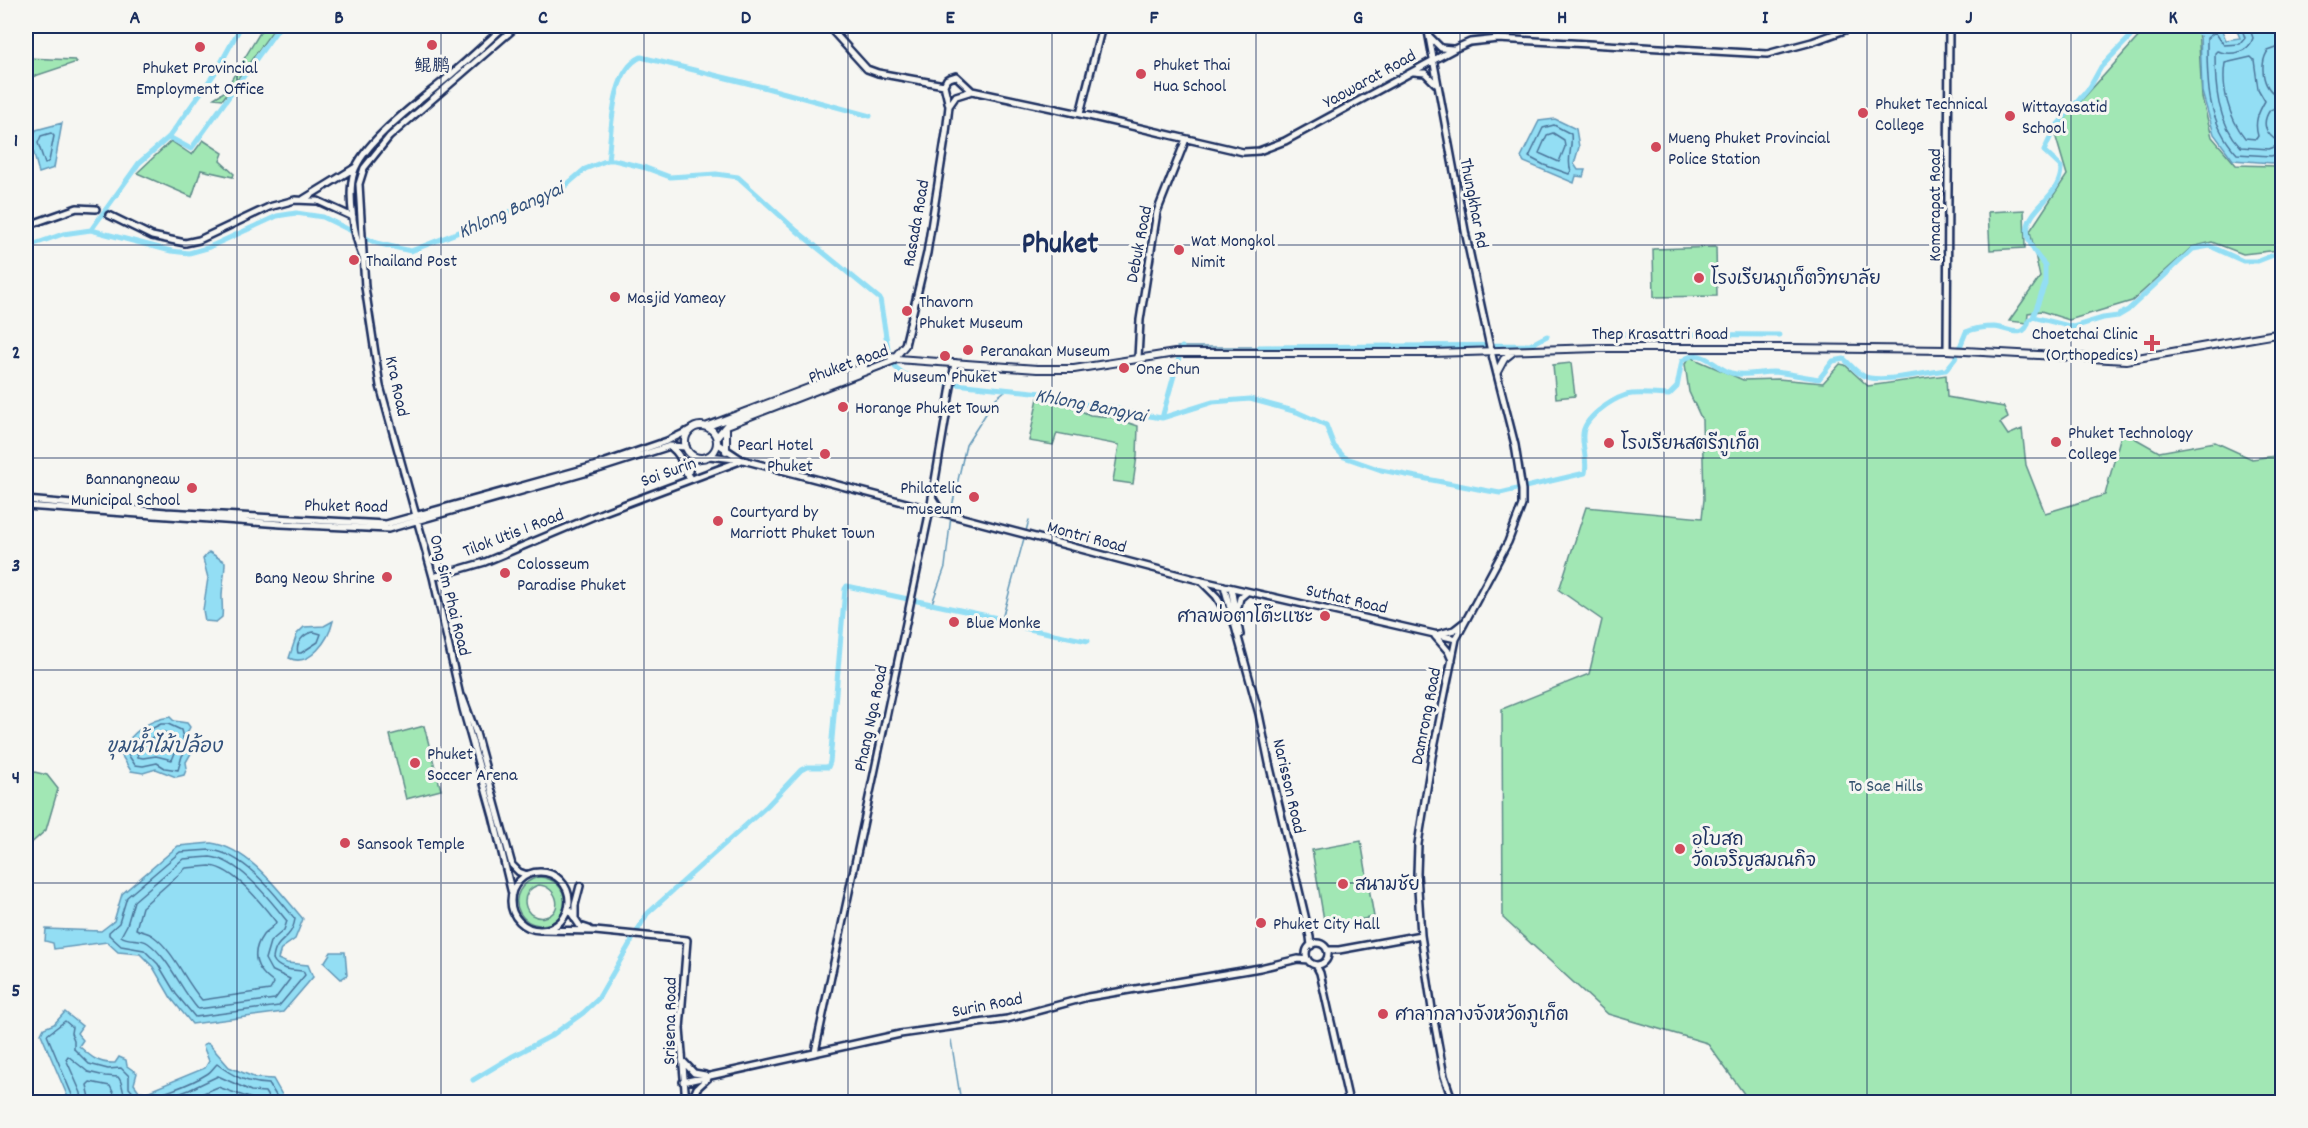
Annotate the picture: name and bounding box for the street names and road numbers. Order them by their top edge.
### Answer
street label: Yaowarat Road [1319,44,1421,116]
street label: Komarapat Road [1924,148,1949,262]
street label: Thungkhar Rd [1452,156,1494,251]
street label: Rasada Road [898,178,937,269]
street label: Debuk Road [1121,204,1160,285]
street label: Thep Krasattri Road [1592,323,1728,348]
street label: Phuket Road [805,339,893,391]
street label: Kra Road [377,354,414,419]
street label: Soi Surin [638,452,700,495]
street label: Phuket Road [304,494,388,521]
street label: Tilok Utis 1 Road [460,504,568,565]
street label: Montri Road [1044,516,1129,561]
street label: Ong Sim Phai Road [421,532,476,659]
street label: Suthat Road [1303,579,1390,622]
street label: Phang Nga Road [849,663,896,774]
street label: Damrong Road [1406,666,1449,767]
street label: Narisson Road [1265,737,1311,836]
street label: Srisena Road [658,977,685,1065]
street label: Surin Road [950,987,1025,1026]

